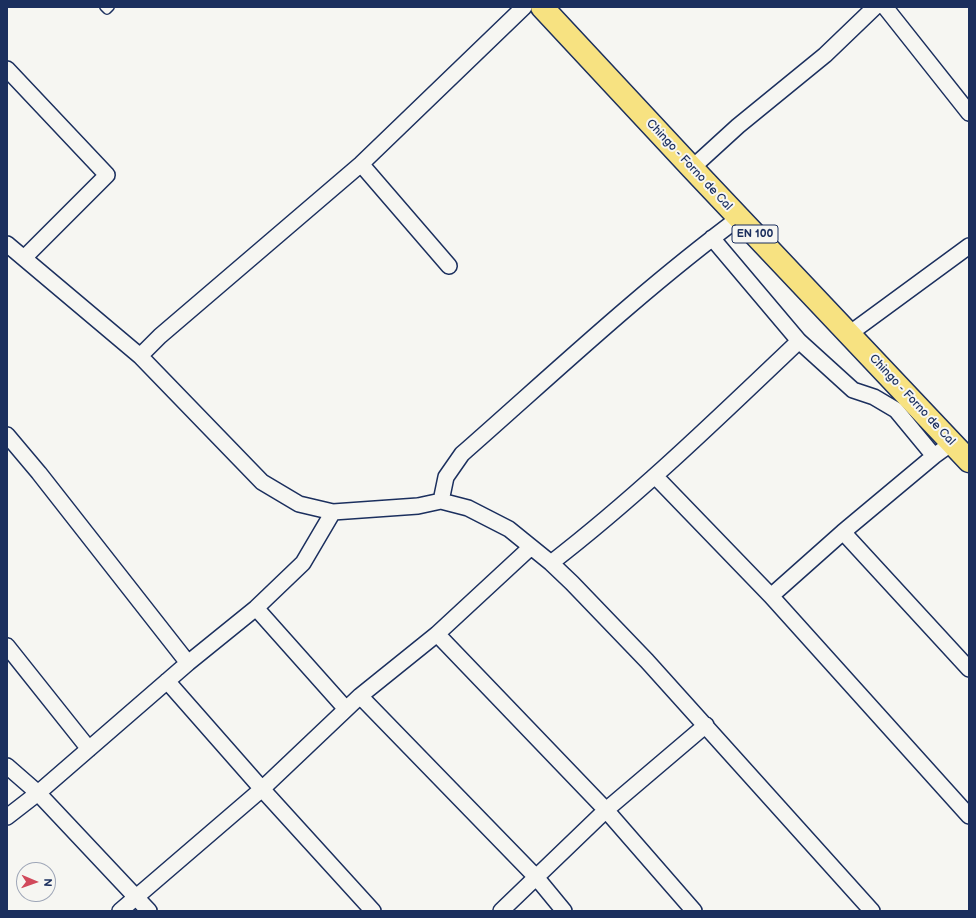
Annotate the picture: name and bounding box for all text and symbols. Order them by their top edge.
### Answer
street label: Chingo - Forno de Cal [643,116,735,214]
road number: EN 100 [732,225,778,243]
street label: Chingo - Forno de Cal [866,351,958,449]
north arrow [16,862,56,902]
text: N [41,878,54,887]

